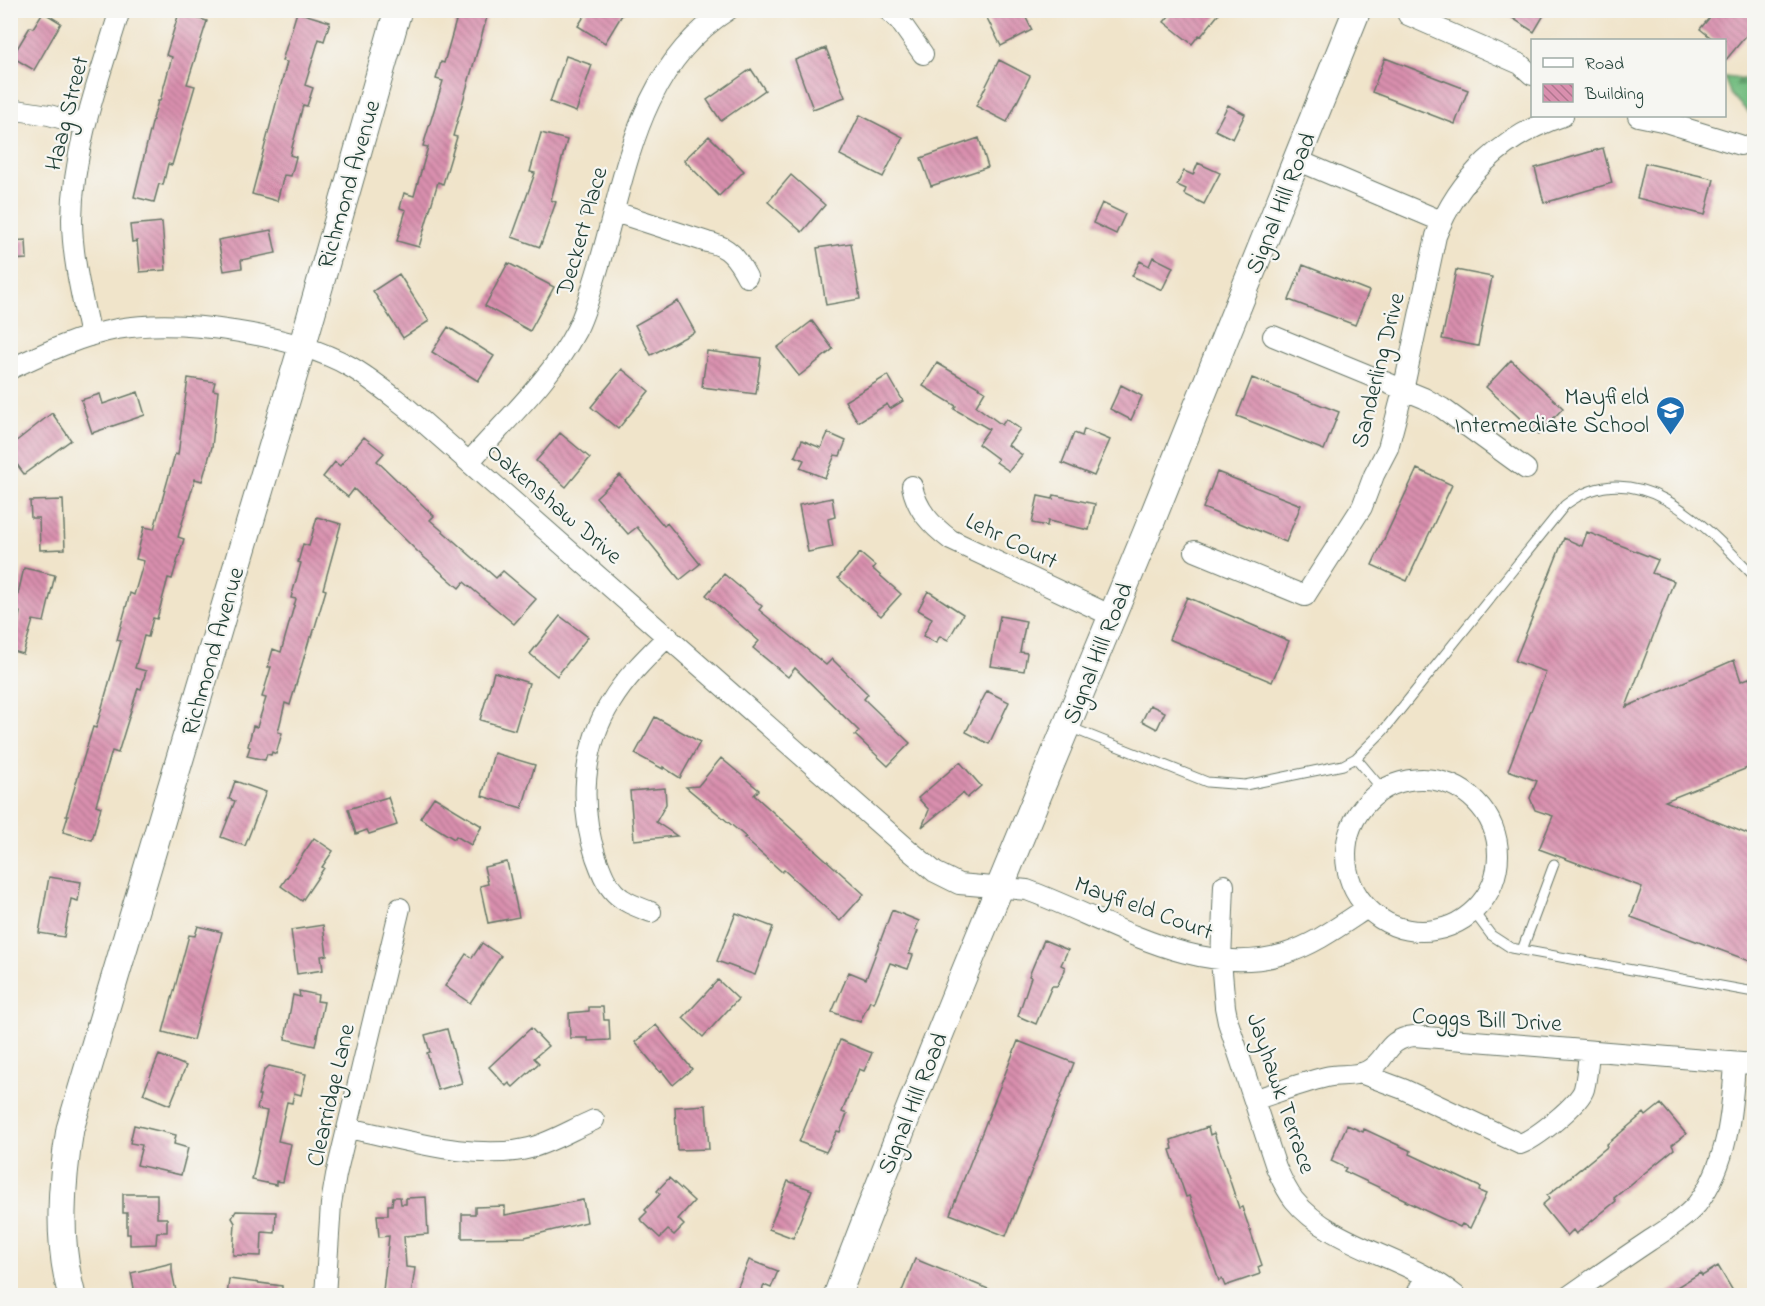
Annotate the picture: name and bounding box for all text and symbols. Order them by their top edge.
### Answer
legend [1531,39,1726,117]
text: Road [1585,52,1624,78]
street label: Haag Street [37,53,100,175]
text: Building [1584,82,1644,109]
street label: Richmond Avenue [310,96,391,273]
street label: Signal Hill Road [1238,127,1327,280]
street label: Deckert Place [548,163,619,301]
street label: Sanderling Drive [1343,289,1416,452]
place label: Mayfield Intermediate School [1455,381,1650,444]
school or university icon: Mayfield Intermediate School [1654,394,1686,436]
street label: Oakenshaw Drive [478,436,629,574]
street label: Lehr Court [959,505,1063,580]
street label: Richmond Avenue [174,563,255,740]
street label: Signal Hill Road [1055,577,1144,730]
street label: Mayfield Court [1068,868,1217,952]
street label: Coggs Bill Drive [1411,1000,1563,1043]
street label: Jayhawk Terrace [1235,1009,1324,1179]
street label: Clearridge Lane [299,1020,366,1170]
street label: Signal Hill Road [870,1027,959,1180]

